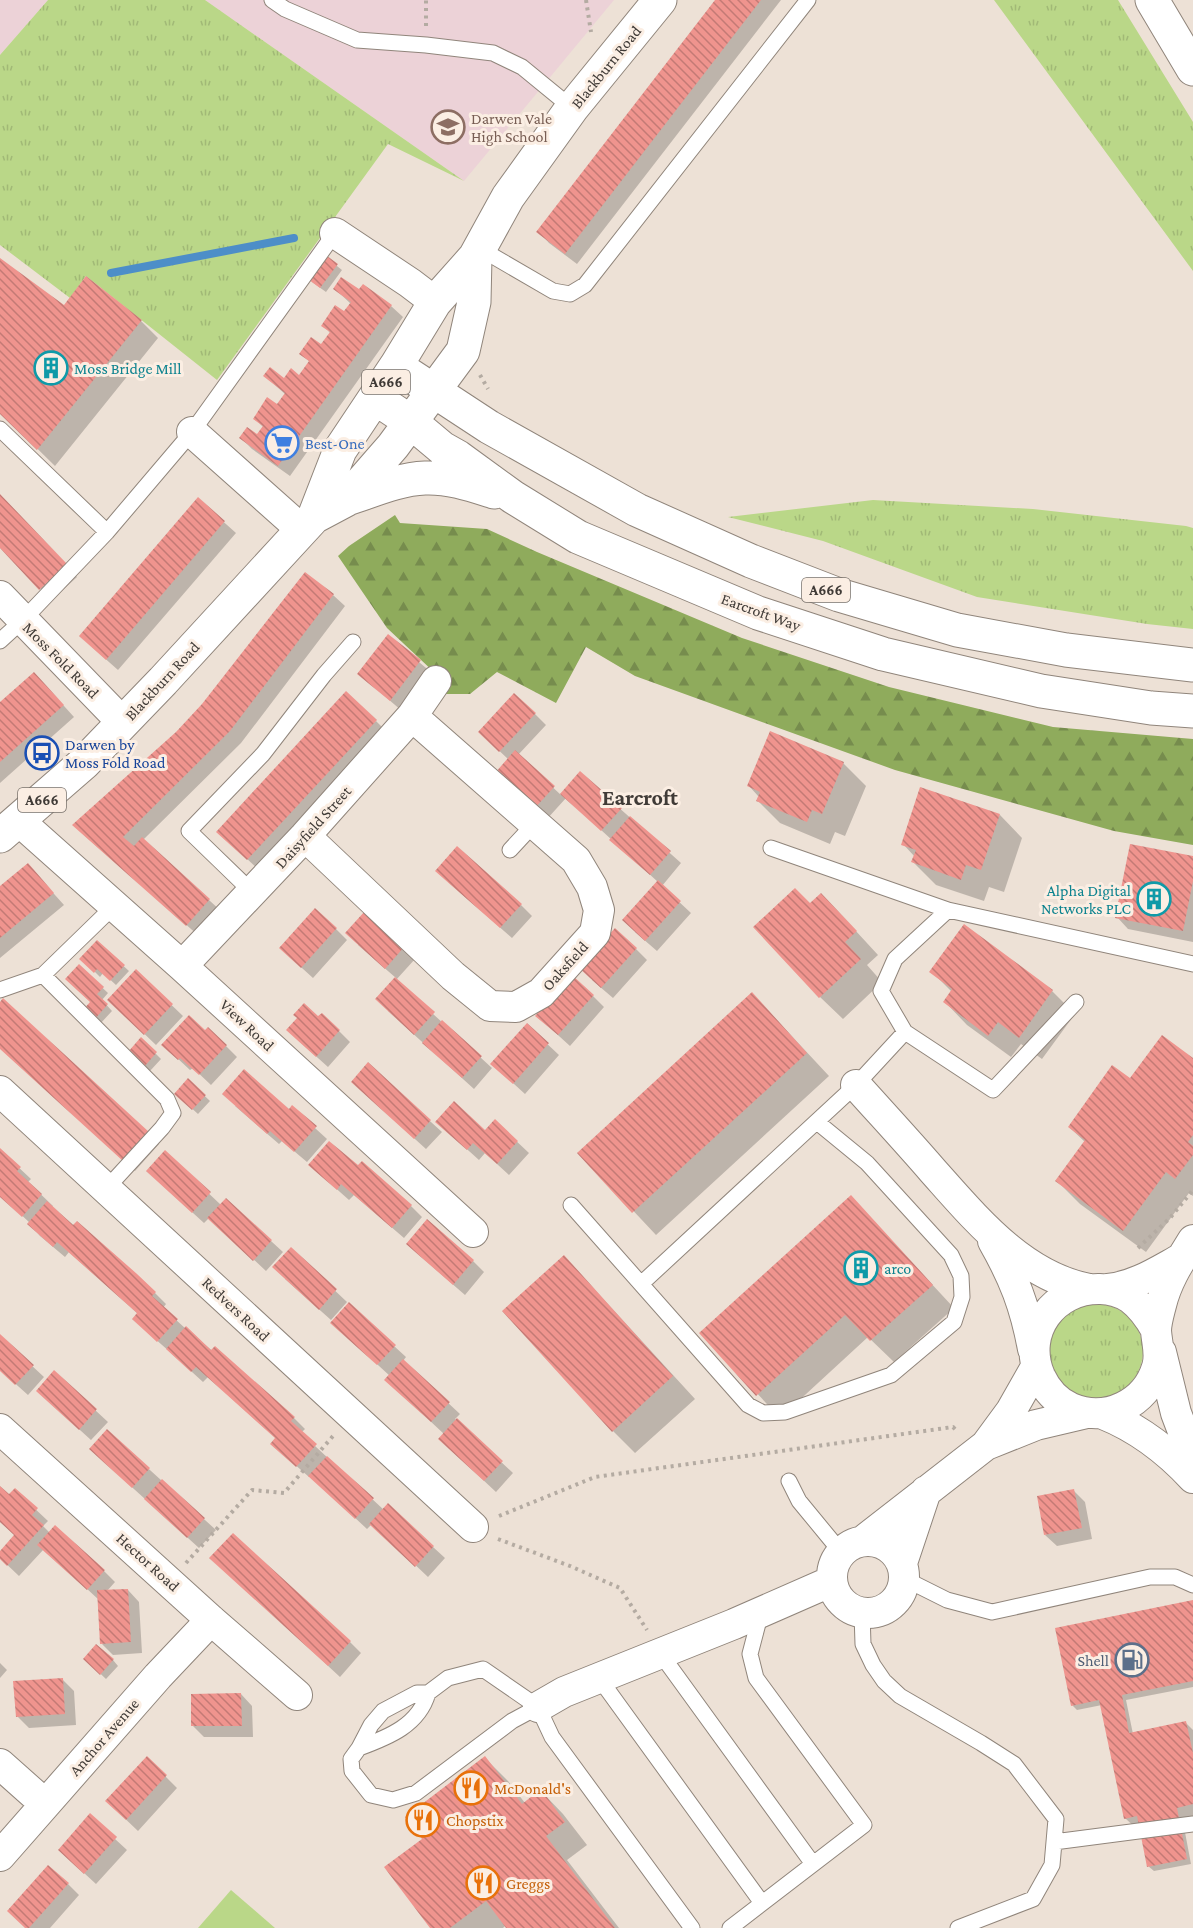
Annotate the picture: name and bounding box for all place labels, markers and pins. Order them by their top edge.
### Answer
school or university icon: Darwen Vale High School [430,109,466,145]
place label: Darwen Vale High School [471,110,552,146]
building icon: Moss Bridge Mill [33,350,69,386]
place label: Moss Bridge Mill [74,360,181,378]
supermarket icon: Best-One [264,425,300,461]
place label: Best-One [305,435,365,452]
bus stop icon: Darwen by Moss Fold Road [24,735,60,771]
place label: Darwen by Moss Fold Road [65,736,166,771]
building icon: Alpha Digital Networks PLC [1136,881,1172,917]
place label: Alpha Digital Networks PLC [1041,882,1131,917]
building icon: arco [843,1250,879,1286]
place label: arco [884,1260,911,1277]
fuel station icon: Shell [1114,1642,1150,1678]
place label: Shell [1077,1652,1109,1669]
restaurant icon: McDonald's [453,1770,489,1806]
place label: McDonald's [494,1780,571,1797]
restaurant icon: Chopstix [405,1802,441,1838]
place label: Chopstix [446,1812,504,1830]
restaurant icon: Greggs [465,1865,501,1901]
place label: Greggs [506,1875,550,1893]

